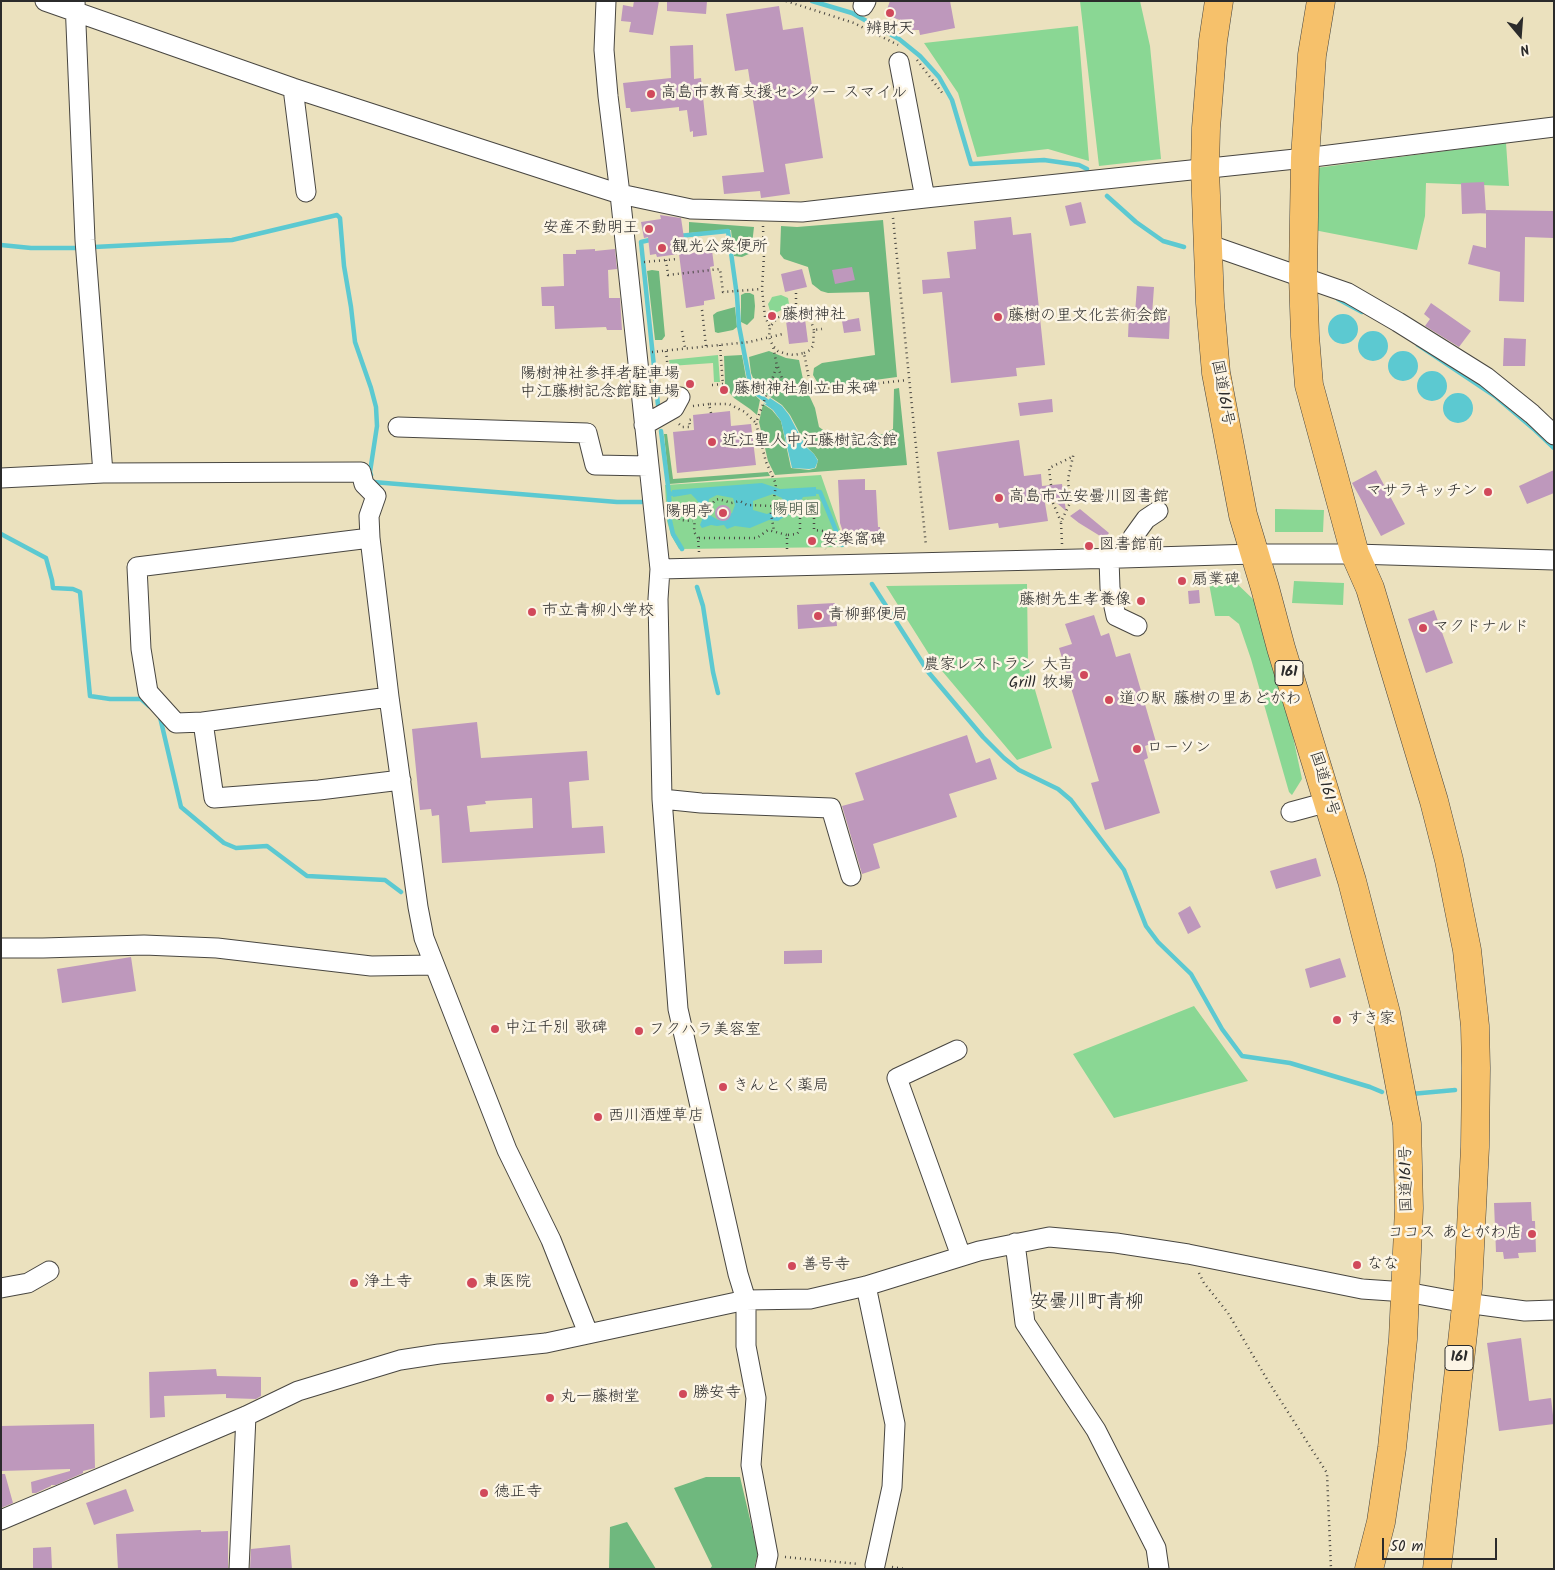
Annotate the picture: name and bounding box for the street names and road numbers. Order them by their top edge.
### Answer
street label: 国道161号 [1206,358,1236,428]
road number: 161 [1275,660,1303,686]
street label: 国道161号 [1304,749,1342,819]
street label: 国道161号 [1398,1145,1418,1213]
road number: 161 [1445,1346,1473,1370]

